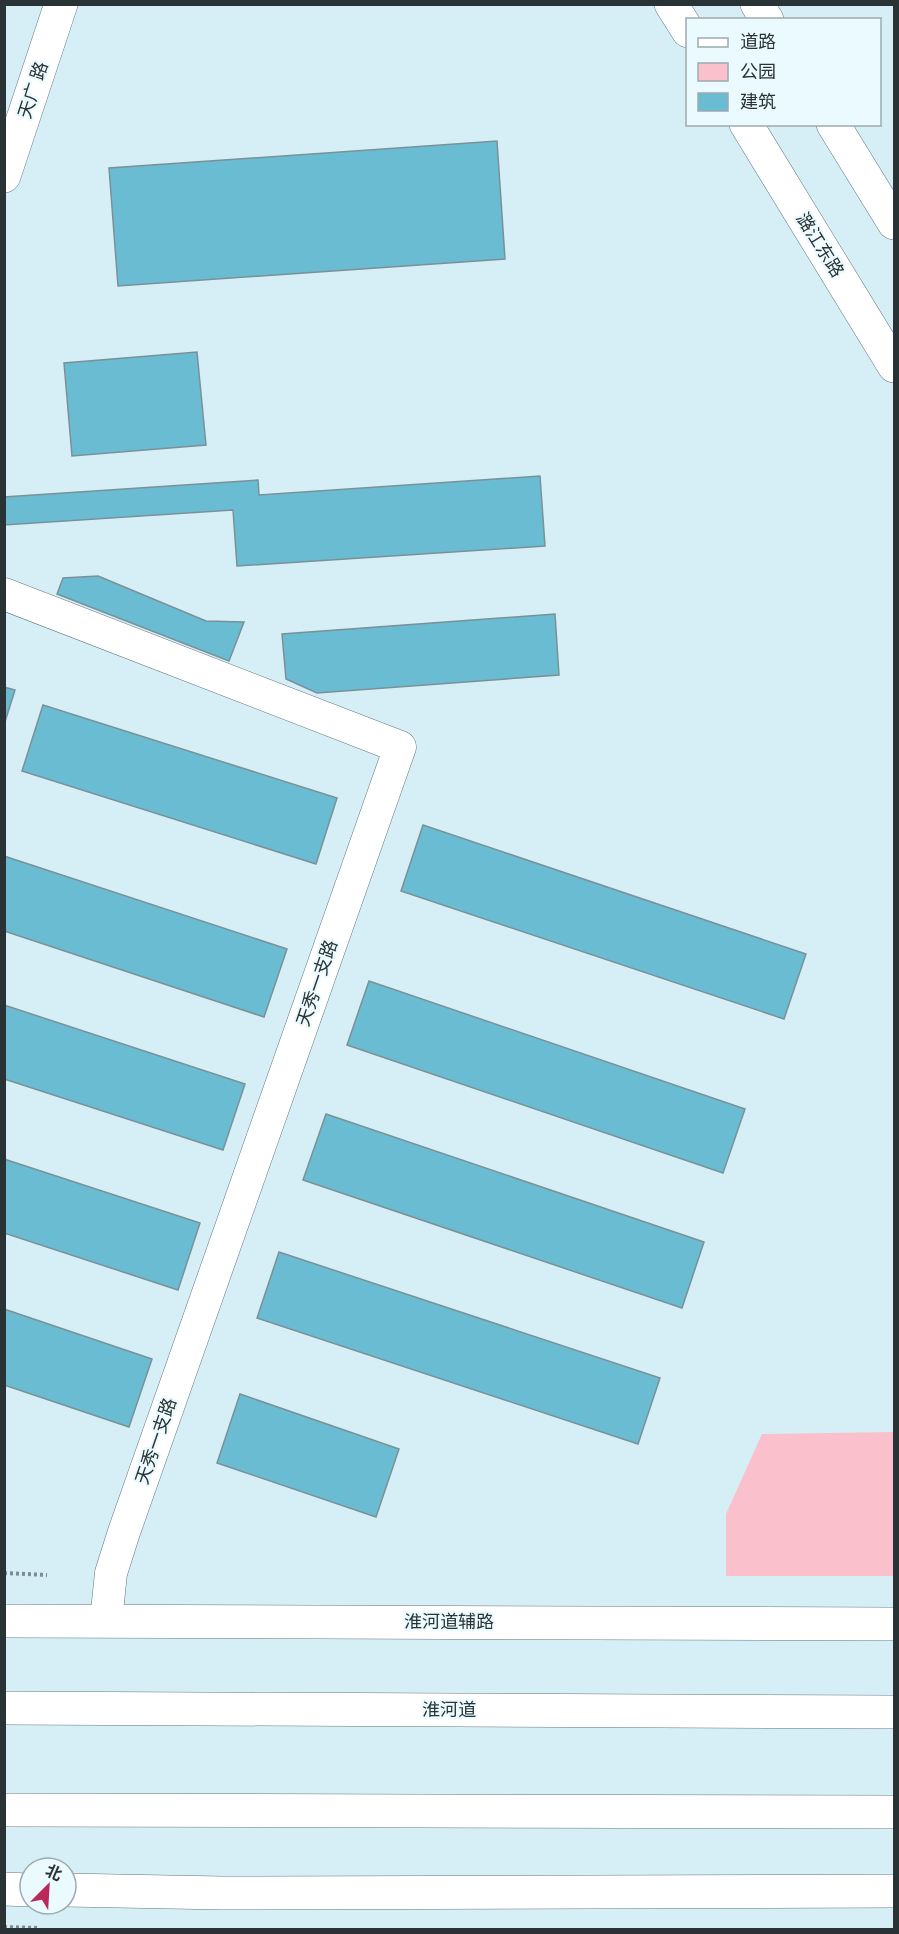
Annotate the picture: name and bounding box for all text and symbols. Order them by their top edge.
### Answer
legend [686,18,881,126]
text: 道路 [740,31,776,53]
street label: 天广 路 [14,59,52,121]
text: 公园 [740,61,776,83]
text: 建筑 [740,91,776,113]
street label: 潞江东路 [792,209,848,281]
street label: 天秀一支路 [292,937,342,1029]
street label: 天秀一支路 [131,1395,181,1487]
street label: 淮河道辅路 [404,1611,494,1633]
street label: 淮河道 [422,1699,476,1721]
north arrow [18,1856,78,1916]
text: 北 [43,1861,65,1885]

